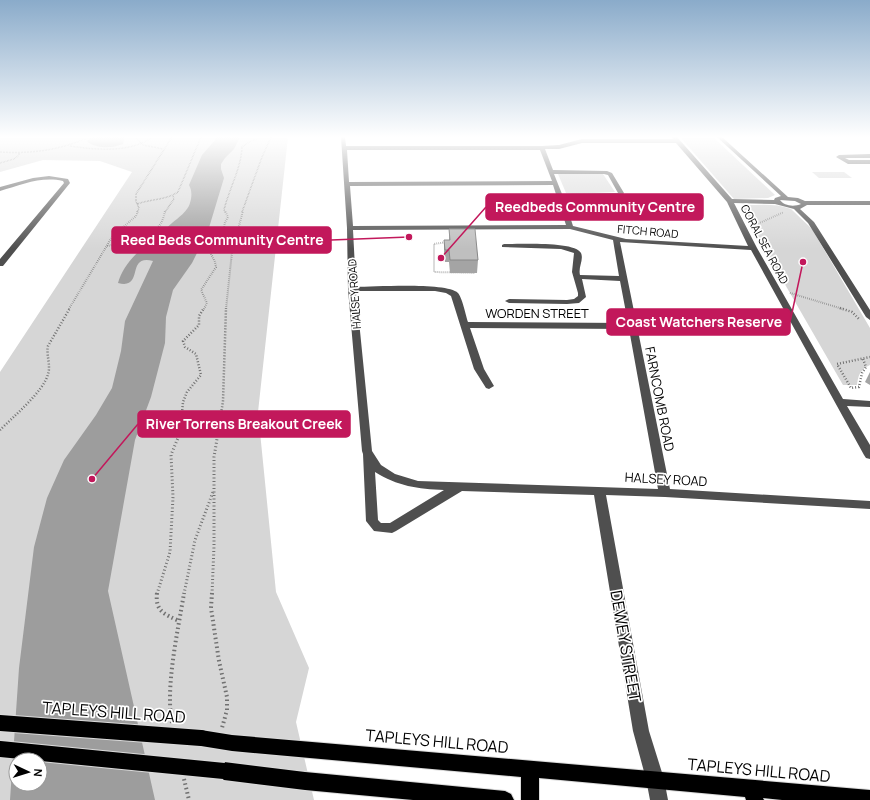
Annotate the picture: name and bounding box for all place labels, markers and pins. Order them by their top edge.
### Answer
callout: Reedbeds Community Centre [486,194,703,220]
callout: Reed Beds Community Centre [112,227,331,253]
callout: Coast Watchers Reserve [607,309,790,335]
callout: River Torrens Breakout Creek [138,411,350,437]

